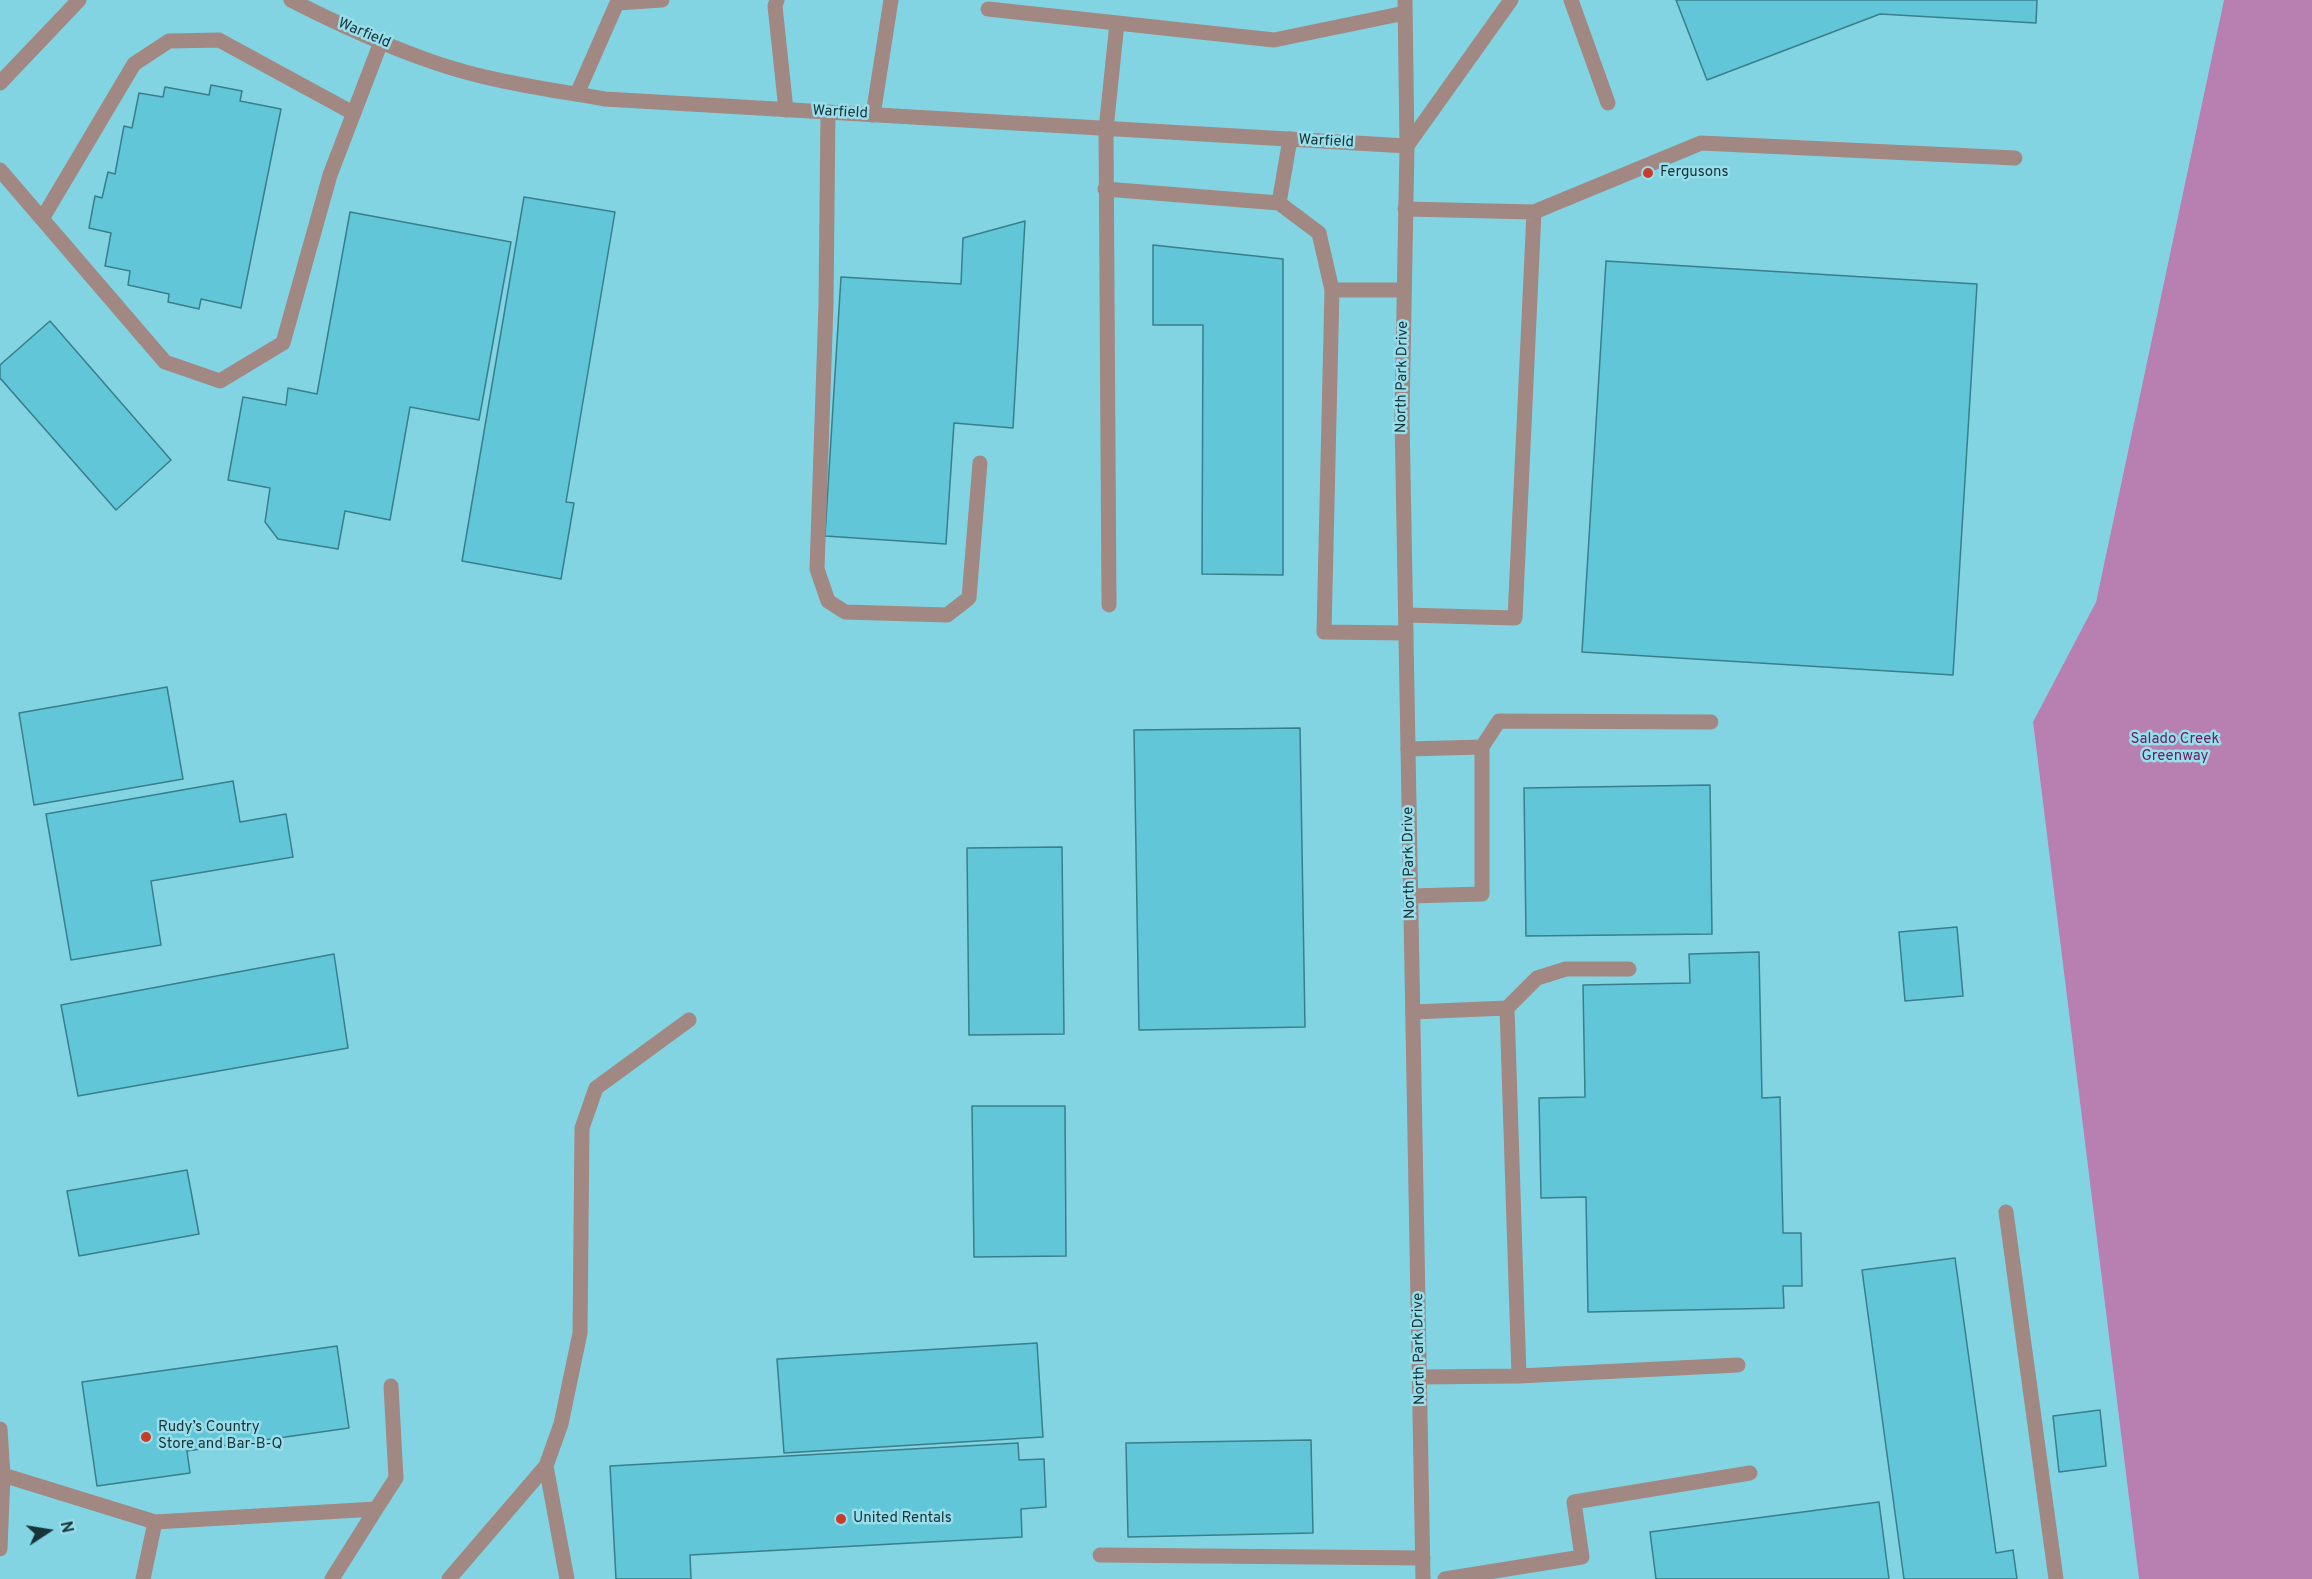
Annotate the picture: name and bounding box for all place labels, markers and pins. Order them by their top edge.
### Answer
place label: Fergusons [1660,164,1728,182]
marker: Fergusons [1641,166,1655,180]
place label: Rudy’s Country Store and Bar-B-Q [158,1419,283,1454]
marker: Rudy’s Country Store and Bar-B-Q [139,1430,153,1444]
place label: United Rentals [853,1510,952,1528]
marker: United Rentals [834,1512,848,1526]

